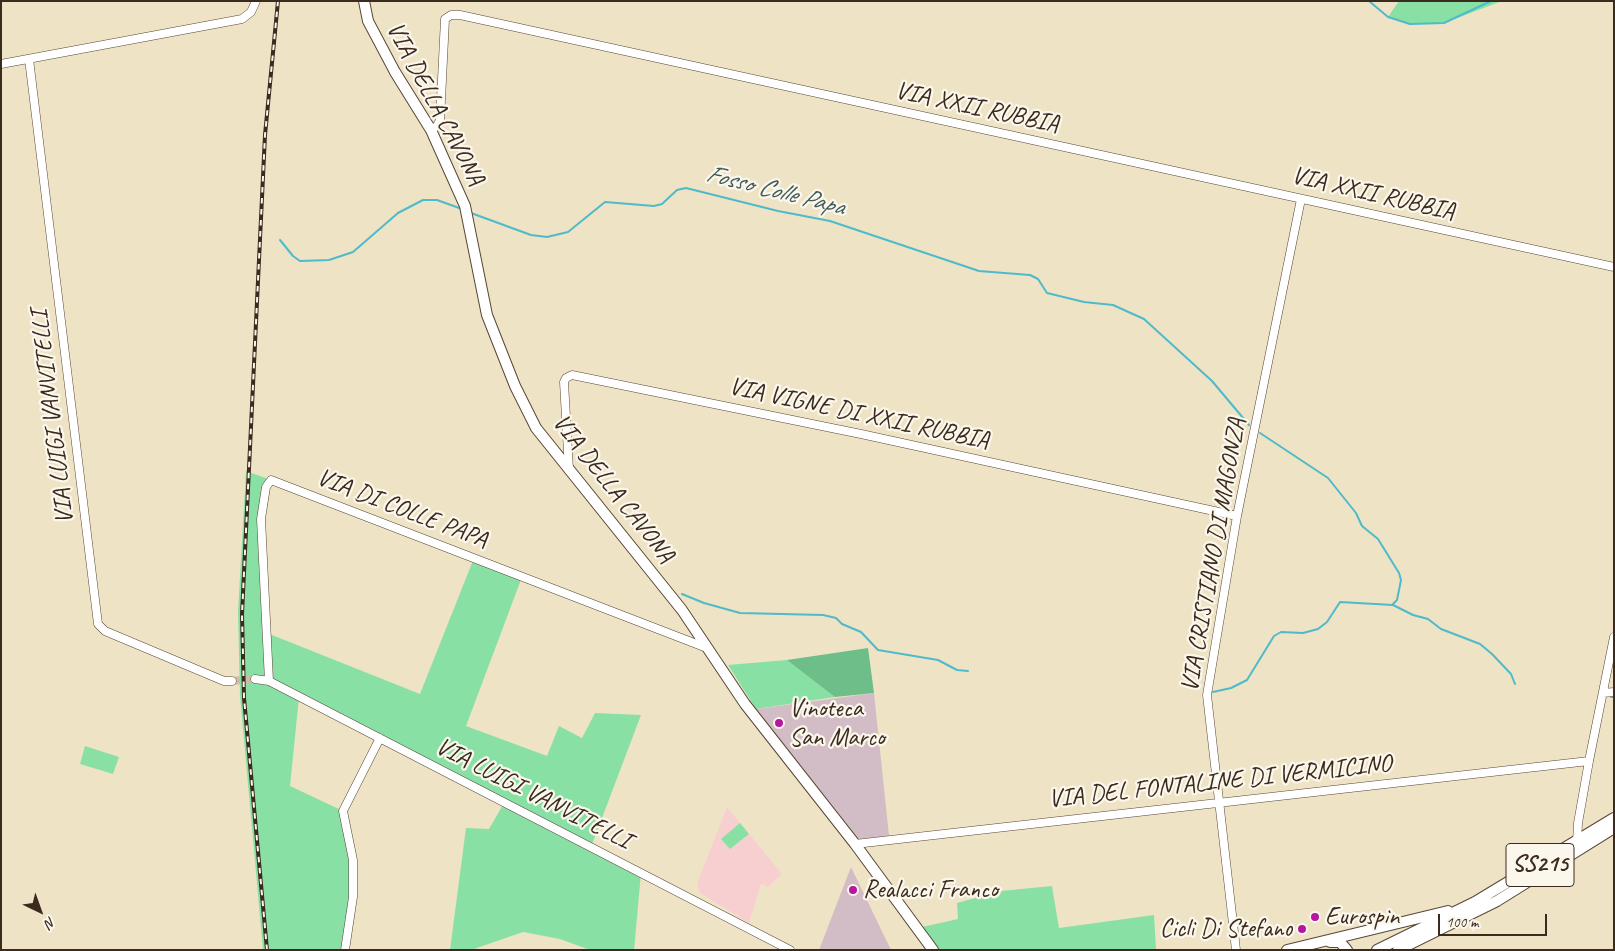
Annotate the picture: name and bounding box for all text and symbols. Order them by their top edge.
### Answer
street label: VIA DELLA CAVONA [379,17,491,191]
street label: VIA XXII RUBBIA [892,76,1062,140]
water label: Fosso Colle Papa [703,159,847,223]
street label: VIA XXII RUBBIA [1289,161,1457,227]
street label: VIA LUIGI VANVITELLI [25,308,81,526]
street label: VIA VIGNE DI XXII RUBBIA [726,372,992,456]
street label: VIA DELLA CAVONA [546,409,680,569]
street label: VIA CRISTIANO DI MAGONZA [1175,416,1253,694]
street label: VIA DI COLLE PAPA [313,463,491,555]
place label: Vinoteca San Marco [789,694,885,753]
marker: Vinoteca San Marco [773,717,785,729]
street label: VIA LUIGI VANVITELLI [430,732,636,856]
street label: VIA DEL FONTALINE DI VERMICINO [1047,749,1393,815]
road number: SS215 [1506,844,1574,886]
place label: Realacci Franco [863,875,998,905]
marker: Realacci Franco [847,884,859,896]
north arrow [15,886,65,936]
place label: Eurospin [1325,902,1399,932]
scale bar [1440,904,1549,936]
marker: Eurospin [1309,911,1321,923]
text: N [41,913,59,932]
text: 100 m [1446,913,1478,932]
place label: Cicli Di Stefano [1160,914,1292,944]
marker: Cicli Di Stefano [1296,923,1308,935]

